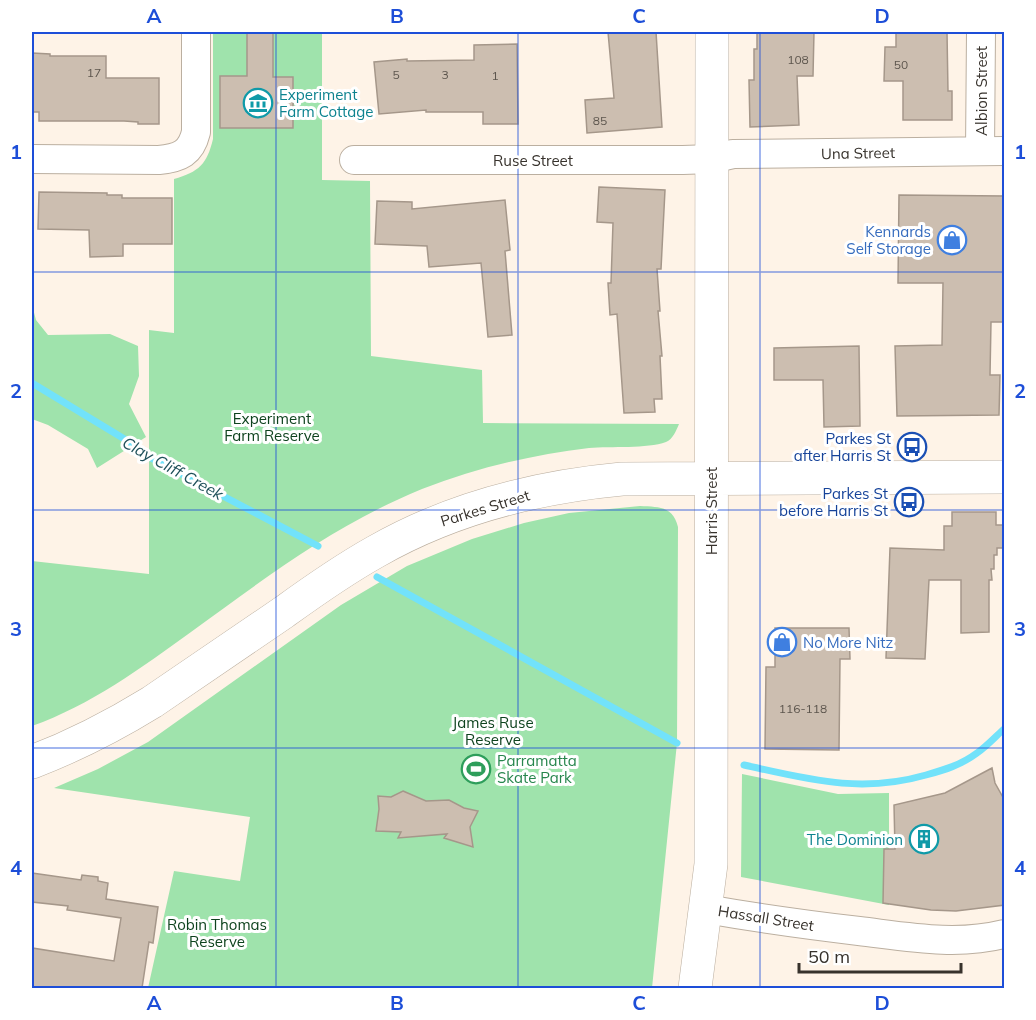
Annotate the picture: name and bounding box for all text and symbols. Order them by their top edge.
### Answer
text: A [147,3,162,28]
text: B [390,3,404,28]
text: C [632,3,646,28]
text: D [874,3,890,28]
street label: Albion Street [972,46,991,136]
house number: 108 [787,52,809,67]
house number: 50 [894,57,908,72]
house number: 17 [87,65,101,80]
house number: 5 [392,67,400,82]
house number: 3 [441,67,449,82]
house number: 1 [491,68,499,83]
place label: Experiment Farm Cottage [279,85,373,121]
museum icon: Experiment Farm Cottage [242,87,274,119]
house number: 85 [593,113,607,128]
text: 1 [10,139,22,164]
text: 1 [1014,139,1026,164]
street label: Una Street [821,143,895,163]
street label: Ruse Street [493,151,573,170]
place label: Kennards Self Storage [846,222,931,258]
shop icon: Kennards Self Storage [936,224,968,256]
text: 2 [10,378,22,403]
text: 2 [1014,378,1026,403]
park label: Experiment Farm Reserve [224,409,320,445]
place label: Parkes St after Harris St [794,429,891,465]
bus stop icon: Parkes St after Harris St [896,431,928,463]
water label: Clay Cliff Creek [119,432,228,504]
street label: Harris Street [702,467,721,555]
place label: Parkes St before Harris St [779,484,888,520]
street label: Parkes Street [438,485,532,531]
bus stop icon: Parkes St before Harris St [893,486,925,518]
text: 3 [10,616,22,641]
text: 3 [1014,616,1026,641]
shop icon: No More Nitz [766,626,798,658]
place label: No More Nitz [803,633,894,652]
house number: 116-118 [779,701,827,716]
park label: James Ruse Reserve [452,713,534,749]
place label: Parramatta Skate Park [497,751,577,787]
sports icon: Parramatta Skate Park [460,753,492,785]
building icon: The Dominion [908,823,940,855]
place label: The Dominion [807,830,903,849]
text: 4 [10,855,22,880]
text: 4 [1014,855,1026,880]
street label: Hassall Street [717,901,815,935]
park label: Robin Thomas Reserve [167,915,267,951]
scale bar [799,936,961,974]
text: 50 m [808,945,850,968]
text: A [147,990,162,1015]
text: B [390,990,404,1015]
text: C [632,990,646,1015]
text: D [874,990,890,1015]

